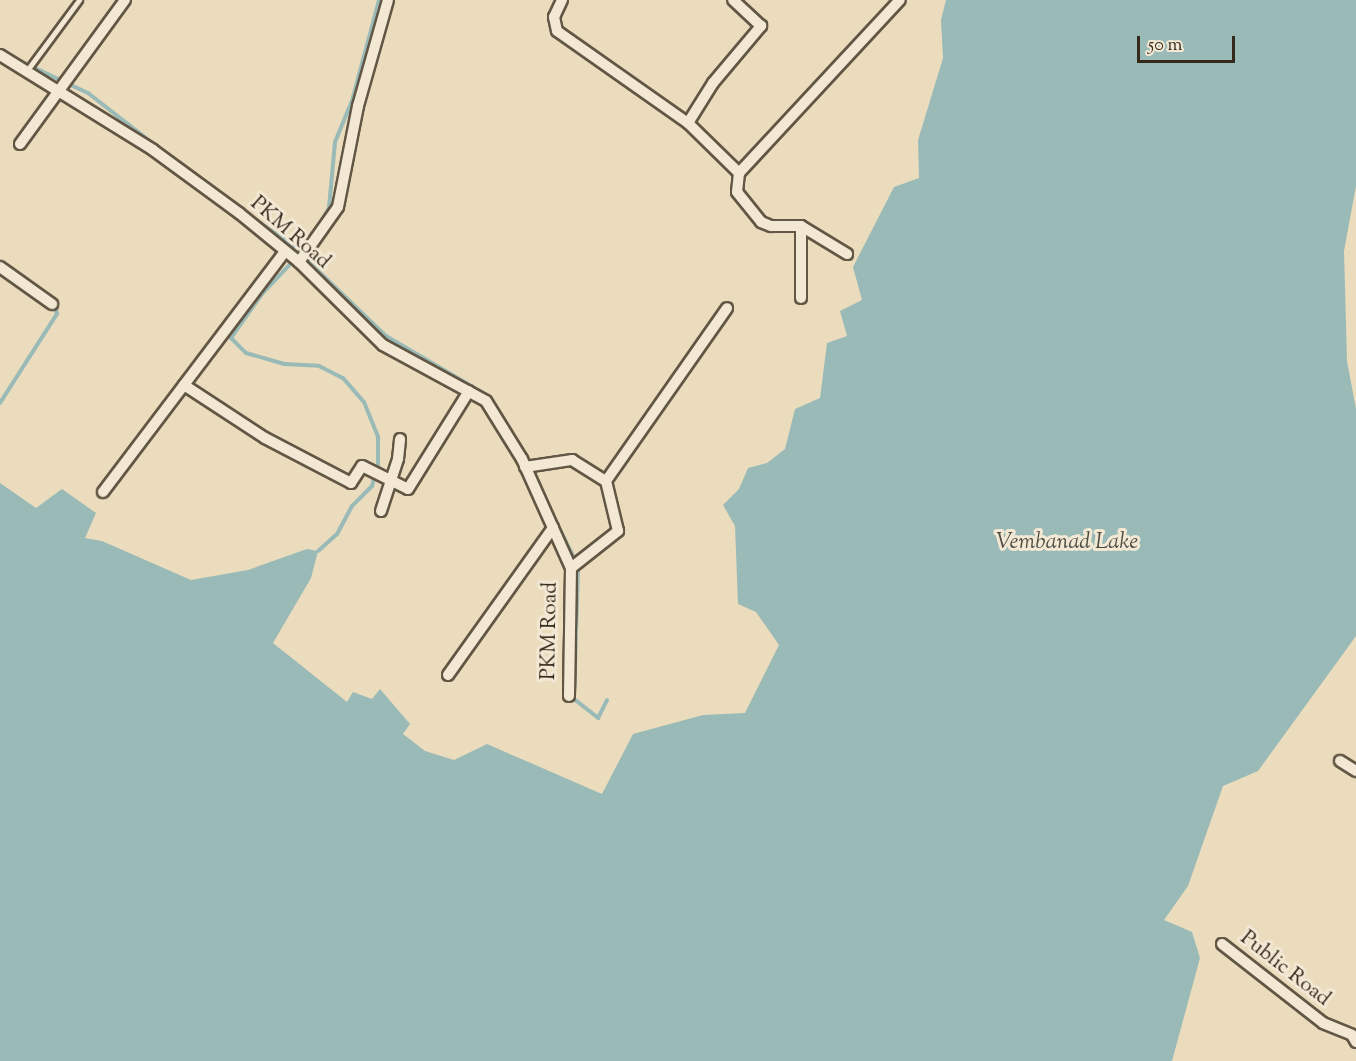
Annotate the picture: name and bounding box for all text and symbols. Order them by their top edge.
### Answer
scale bar [1140,24,1238,62]
text: 50 m [1148,33,1182,59]
street label: PKM Road [245,191,335,275]
water label: Vembanad Lake [996,531,1138,557]
street label: PKM Road [537,582,563,680]
street label: Public Road [1235,926,1335,1012]

